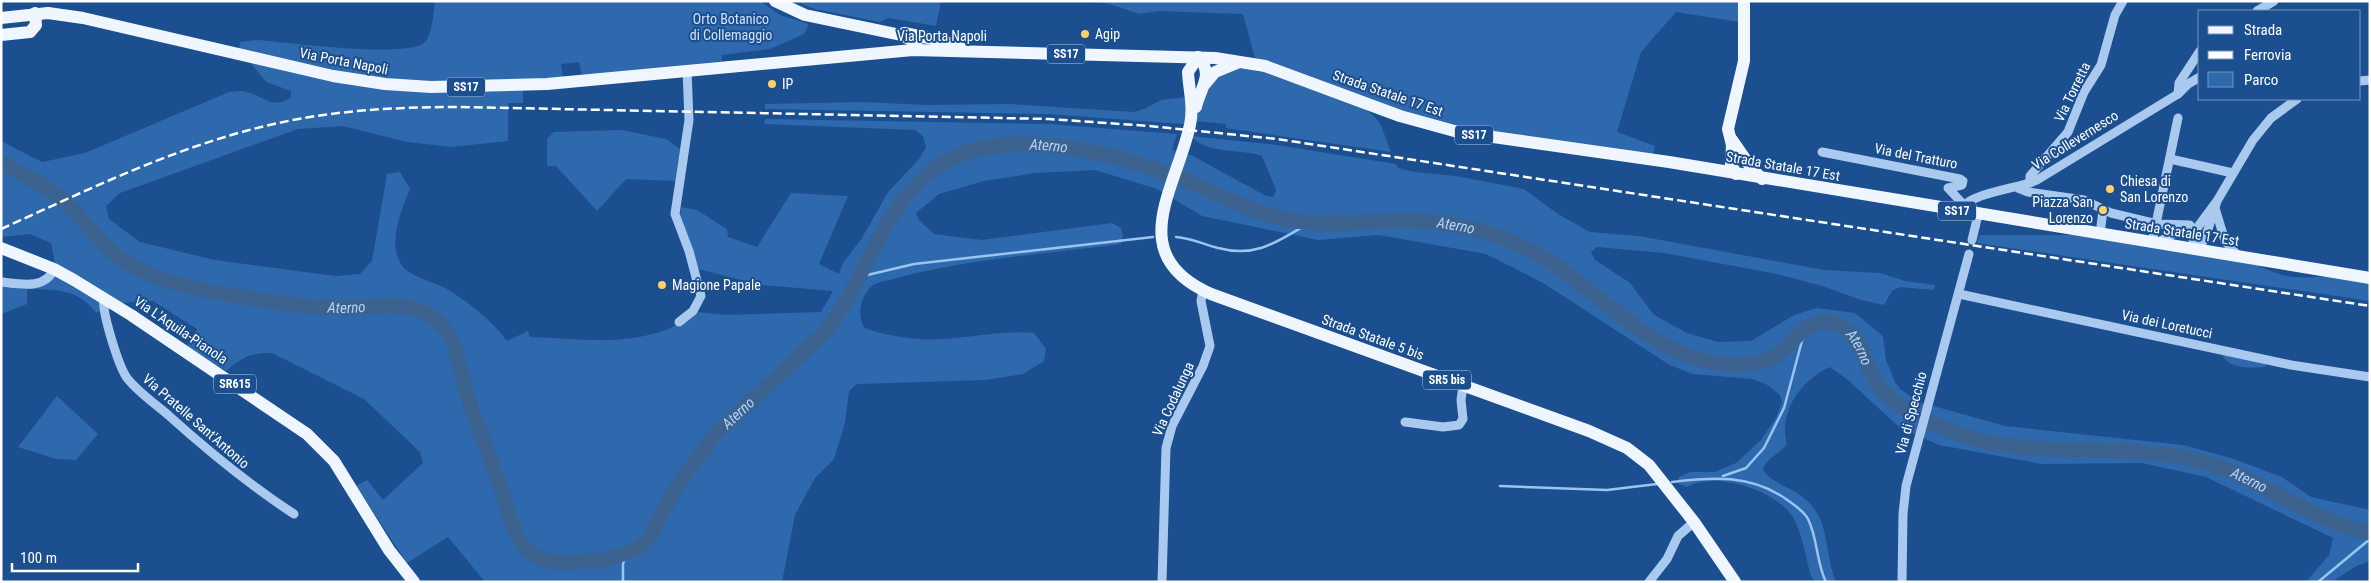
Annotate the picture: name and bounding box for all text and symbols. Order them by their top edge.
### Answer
legend [2198,10,2361,100]
park label: Orto Botanico di Collemaggio [690,11,772,43]
text: Strada [2244,21,2282,39]
place label: Agip [1095,26,1120,42]
street label: Via Porta Napoli [897,28,987,44]
marker: Agip [1079,28,1091,40]
road number: SS17 [1047,44,1085,64]
street label: Via Porta Napoli [298,45,390,77]
text: Ferrovia [2244,46,2292,64]
street label: Via Torretta [2051,60,2093,124]
street label: Strada Statale 17 Est [1331,67,1445,119]
text: Parco [2244,71,2278,89]
place label: IP [782,76,794,92]
road number: SS17 [447,77,485,96]
marker: IP [766,78,778,90]
street label: Via Collevernesco [2029,107,2121,173]
road number: SS17 [1455,126,1493,144]
water label: Aterno [1028,135,1069,157]
street label: Via del Tratturo [1873,140,1959,172]
street label: Strada Statale 17 Est [1725,148,1841,184]
place label: Chiesa di San Lorenzo [2120,173,2188,205]
marker: Chiesa di San Lorenzo [2104,183,2116,195]
place label: Piazza San Lorenzo [2032,194,2093,226]
road number: SS17 [1938,202,1976,220]
marker: Piazza San Lorenzo [2097,204,2109,216]
water label: Aterno [1435,214,1477,238]
street label: Strada Statale 17 Est [2124,215,2240,249]
place label: Magione Papale [672,277,761,293]
marker: Magione Papale [656,279,668,291]
street label: Via L'Aquila-Pianola [131,293,231,367]
water label: Aterno [326,298,366,317]
street label: Via dei Loretucci [2120,307,2214,341]
street label: Strada Statale 5 bis [1320,311,1426,363]
water label: Aterno [1842,325,1876,368]
street label: Via Codalunga [1149,359,1197,439]
street label: Via Pratelle Sant'Antonio [140,370,252,472]
road number: SR5 bis [1423,370,1471,390]
street label: Via di Specchio [1892,370,1930,456]
road number: SR615 [214,374,256,394]
water label: Aterno [717,394,758,434]
water label: Aterno [2227,463,2270,497]
scale bar [12,540,139,572]
text: 100 m [20,549,57,567]

